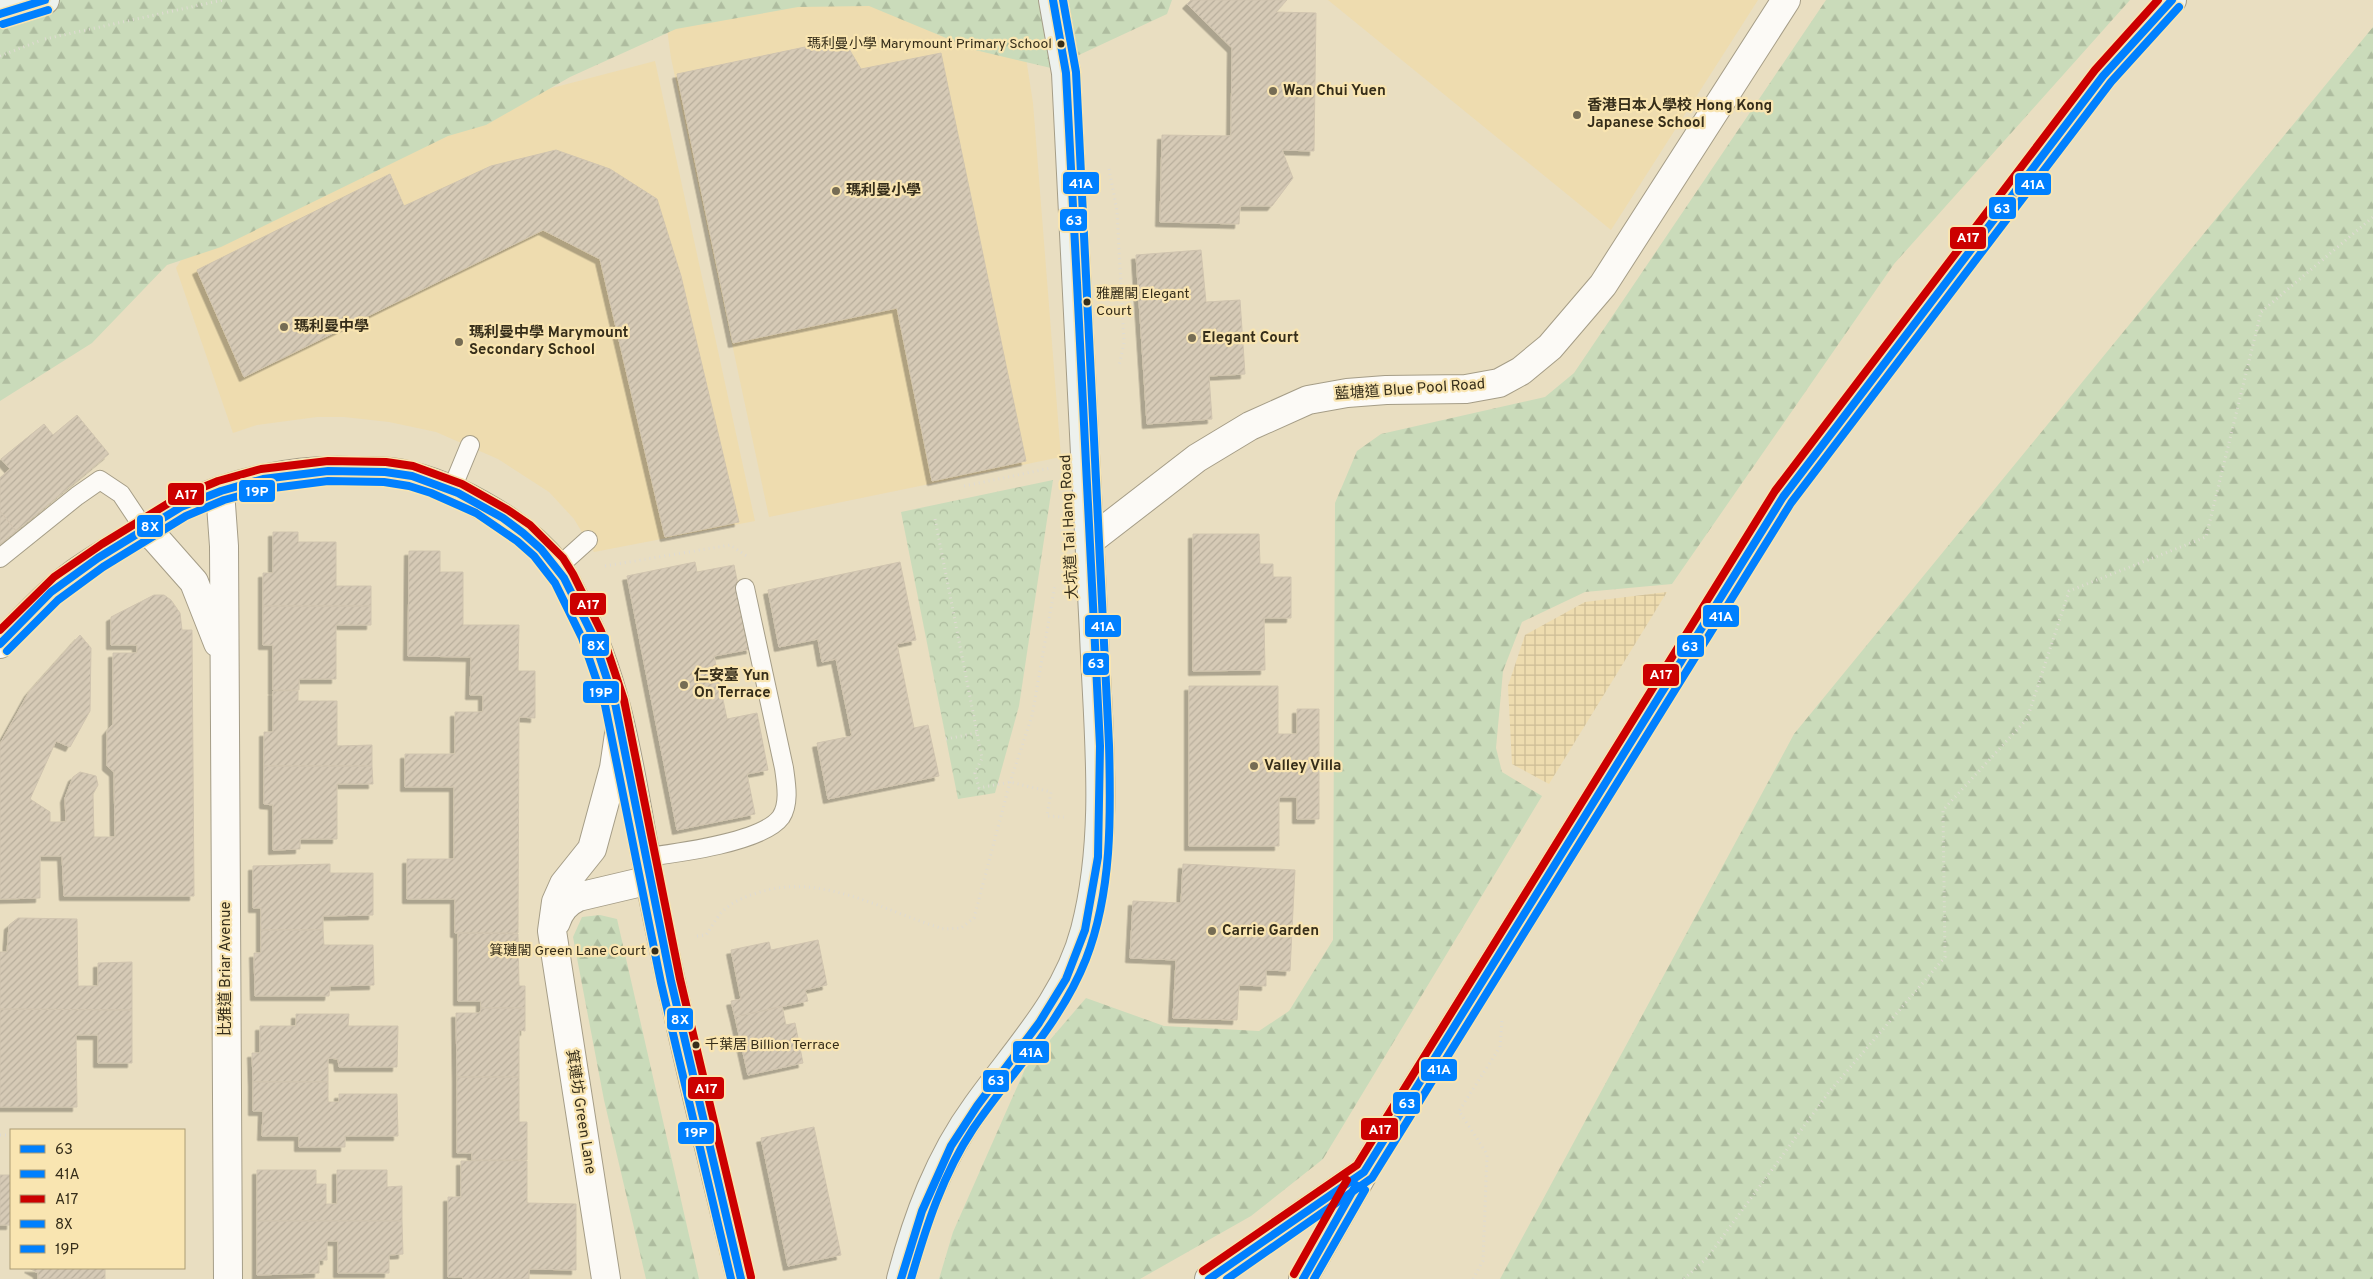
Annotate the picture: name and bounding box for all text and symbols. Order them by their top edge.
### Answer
place label: 瑪利曼小學 Marymount Primary School [807,36,1052,53]
marker: 瑪利曼小學 Marymount Primary School [1056,39,1066,49]
place label: Wan Chui Yuen [1283,82,1386,101]
marker: Wan Chui Yuen [1267,85,1279,97]
place label: 香港日本人學校 Hong Kong Japanese School [1587,96,1772,133]
marker: 香港日本人學校 Hong Kong Japanese School [1571,109,1583,121]
line badge: 41A [1062,171,1100,195]
line badge: 41A [2014,172,2052,196]
text: 41A [1069,176,1093,193]
text: 41A [2021,177,2045,194]
place label: 瑪利曼小學 [846,182,921,201]
marker: 瑪利曼小學 [830,185,842,197]
line badge: 63 [1988,196,2017,220]
text: 63 [1994,201,2011,218]
line badge: 63 [1059,208,1088,232]
text: 63 [1066,213,1083,230]
line badge: A17 [1949,226,1987,250]
text: A17 [1957,230,1979,247]
place label: 雅麗閣 Elegant Court [1096,286,1190,320]
marker: 雅麗閣 Elegant Court [1082,297,1092,307]
place label: 瑪利曼中學 [294,318,369,337]
marker: 瑪利曼中學 [278,321,290,333]
place label: 瑪利曼中學 Marymount Secondary School [469,324,629,360]
place label: Elegant Court [1202,329,1299,348]
marker: Elegant Court [1186,332,1198,344]
marker: 瑪利曼中學 Marymount Secondary School [453,336,465,348]
street label: 藍塘道 Blue Pool Road [1334,374,1486,405]
street label: 大坑道 Tai Hang Road [1056,454,1083,600]
line badge: 19P [238,479,276,503]
line badge: A17 [167,482,205,506]
text: 19P [245,484,269,501]
text: A17 [175,487,197,504]
line badge: 8X [136,514,164,538]
text: 8X [141,519,159,536]
line badge: A17 [569,592,607,616]
text: A17 [577,597,599,614]
line badge: 41A [1702,604,1740,628]
text: 41A [1709,609,1733,626]
line badge: 41A [1084,614,1122,638]
text: 41A [1091,619,1115,636]
line badge: 8X [581,633,610,657]
line badge: 63 [1676,634,1705,658]
text: 8X [587,638,605,655]
text: 63 [1682,639,1699,656]
line badge: 63 [1082,652,1110,676]
text: 63 [1088,656,1105,673]
line badge: A17 [1642,663,1680,687]
place label: 仁安臺 Yun On Terrace [694,667,771,703]
text: A17 [1650,667,1672,684]
marker: 仁安臺 Yun On Terrace [678,679,690,691]
line badge: 19P [582,680,620,704]
text: 19P [589,685,613,702]
place label: Valley Villa [1264,757,1341,776]
marker: Valley Villa [1248,760,1260,772]
street label: 比雅道 Briar Avenue [217,902,236,1036]
place label: Carrie Garden [1222,922,1319,941]
marker: Carrie Garden [1206,925,1218,937]
place label: 箕璉閣 Green Lane Court [489,943,646,960]
marker: 箕璉閣 Green Lane Court [650,946,660,956]
line badge: 8X [666,1007,694,1031]
text: 8X [671,1012,689,1029]
place label: 千葉居 Billion Terrace [705,1037,840,1054]
marker: 千葉居 Billion Terrace [691,1040,701,1050]
line badge: 41A [1012,1040,1050,1064]
text: 41A [1019,1045,1043,1062]
street label: 箕璉坊 Green Lane [561,1048,600,1176]
line badge: 41A [1420,1058,1458,1082]
text: 41A [1427,1062,1451,1079]
line badge: 63 [982,1069,1010,1093]
text: 63 [988,1073,1005,1090]
line badge: A17 [687,1076,725,1100]
text: A17 [695,1081,717,1098]
line badge: 63 [1392,1091,1421,1115]
text: 63 [1399,1096,1416,1113]
line badge: A17 [1360,1117,1399,1141]
line badge: 19P [677,1121,715,1145]
text: A17 [1369,1122,1391,1139]
text: 19P [684,1125,708,1142]
legend [10,1129,185,1269]
text: 63 [55,1141,73,1160]
text: 41A [55,1166,80,1185]
text: A17 [55,1191,79,1210]
text: 8X [55,1216,73,1235]
text: 19P [55,1241,79,1260]

